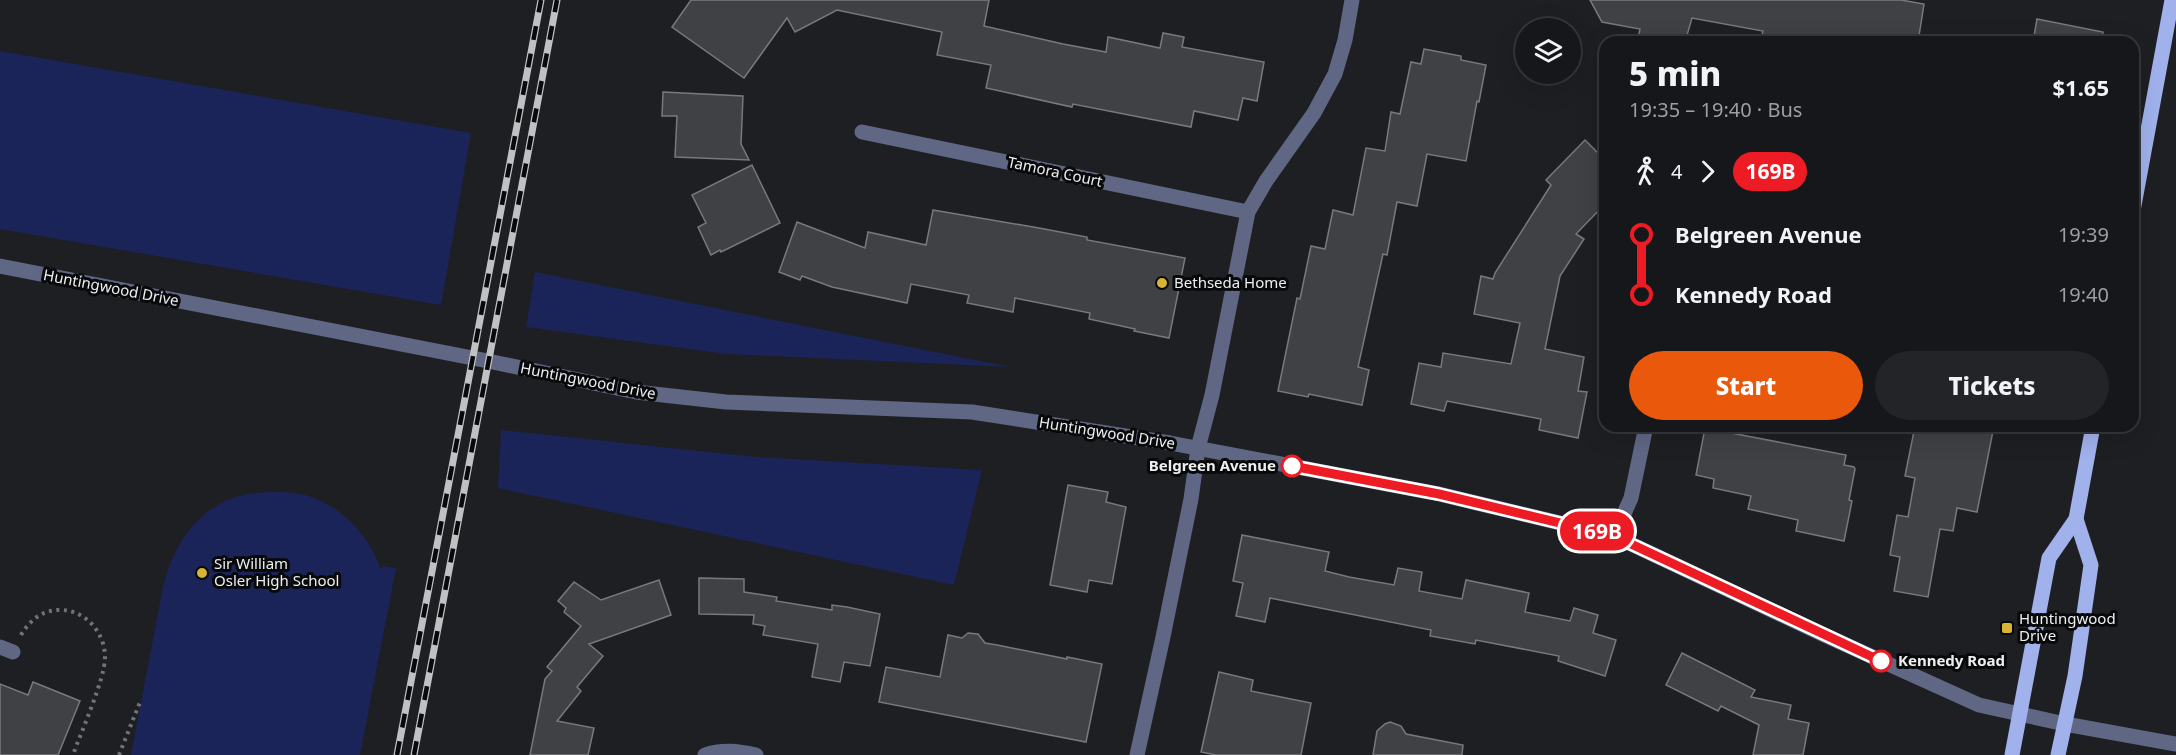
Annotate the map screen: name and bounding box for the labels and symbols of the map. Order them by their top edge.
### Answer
street label: Tamora Court [1006,151,1105,191]
street label: Huntingwood Drive [42,264,181,310]
place label: Bethseda Home [1174,272,1287,292]
marker: Bethseda Home [1155,276,1169,290]
street label: Huntingwood Drive [519,357,658,403]
street label: Huntingwood Drive [1038,411,1177,453]
place label: Belgreen Avenue [1149,455,1276,475]
marker: Belgreen Avenue [1281,455,1303,477]
line badge: 169B [1555,512,1639,550]
place label: Sir William Osler High School [214,553,339,590]
marker: Sir William Osler High School [195,566,209,580]
place label: Huntingwood Drive [2019,608,2116,645]
marker: Huntingwood Drive [2000,621,2014,635]
marker: Kennedy Road [1870,650,1892,672]
place label: Kennedy Road [1898,650,2005,670]

